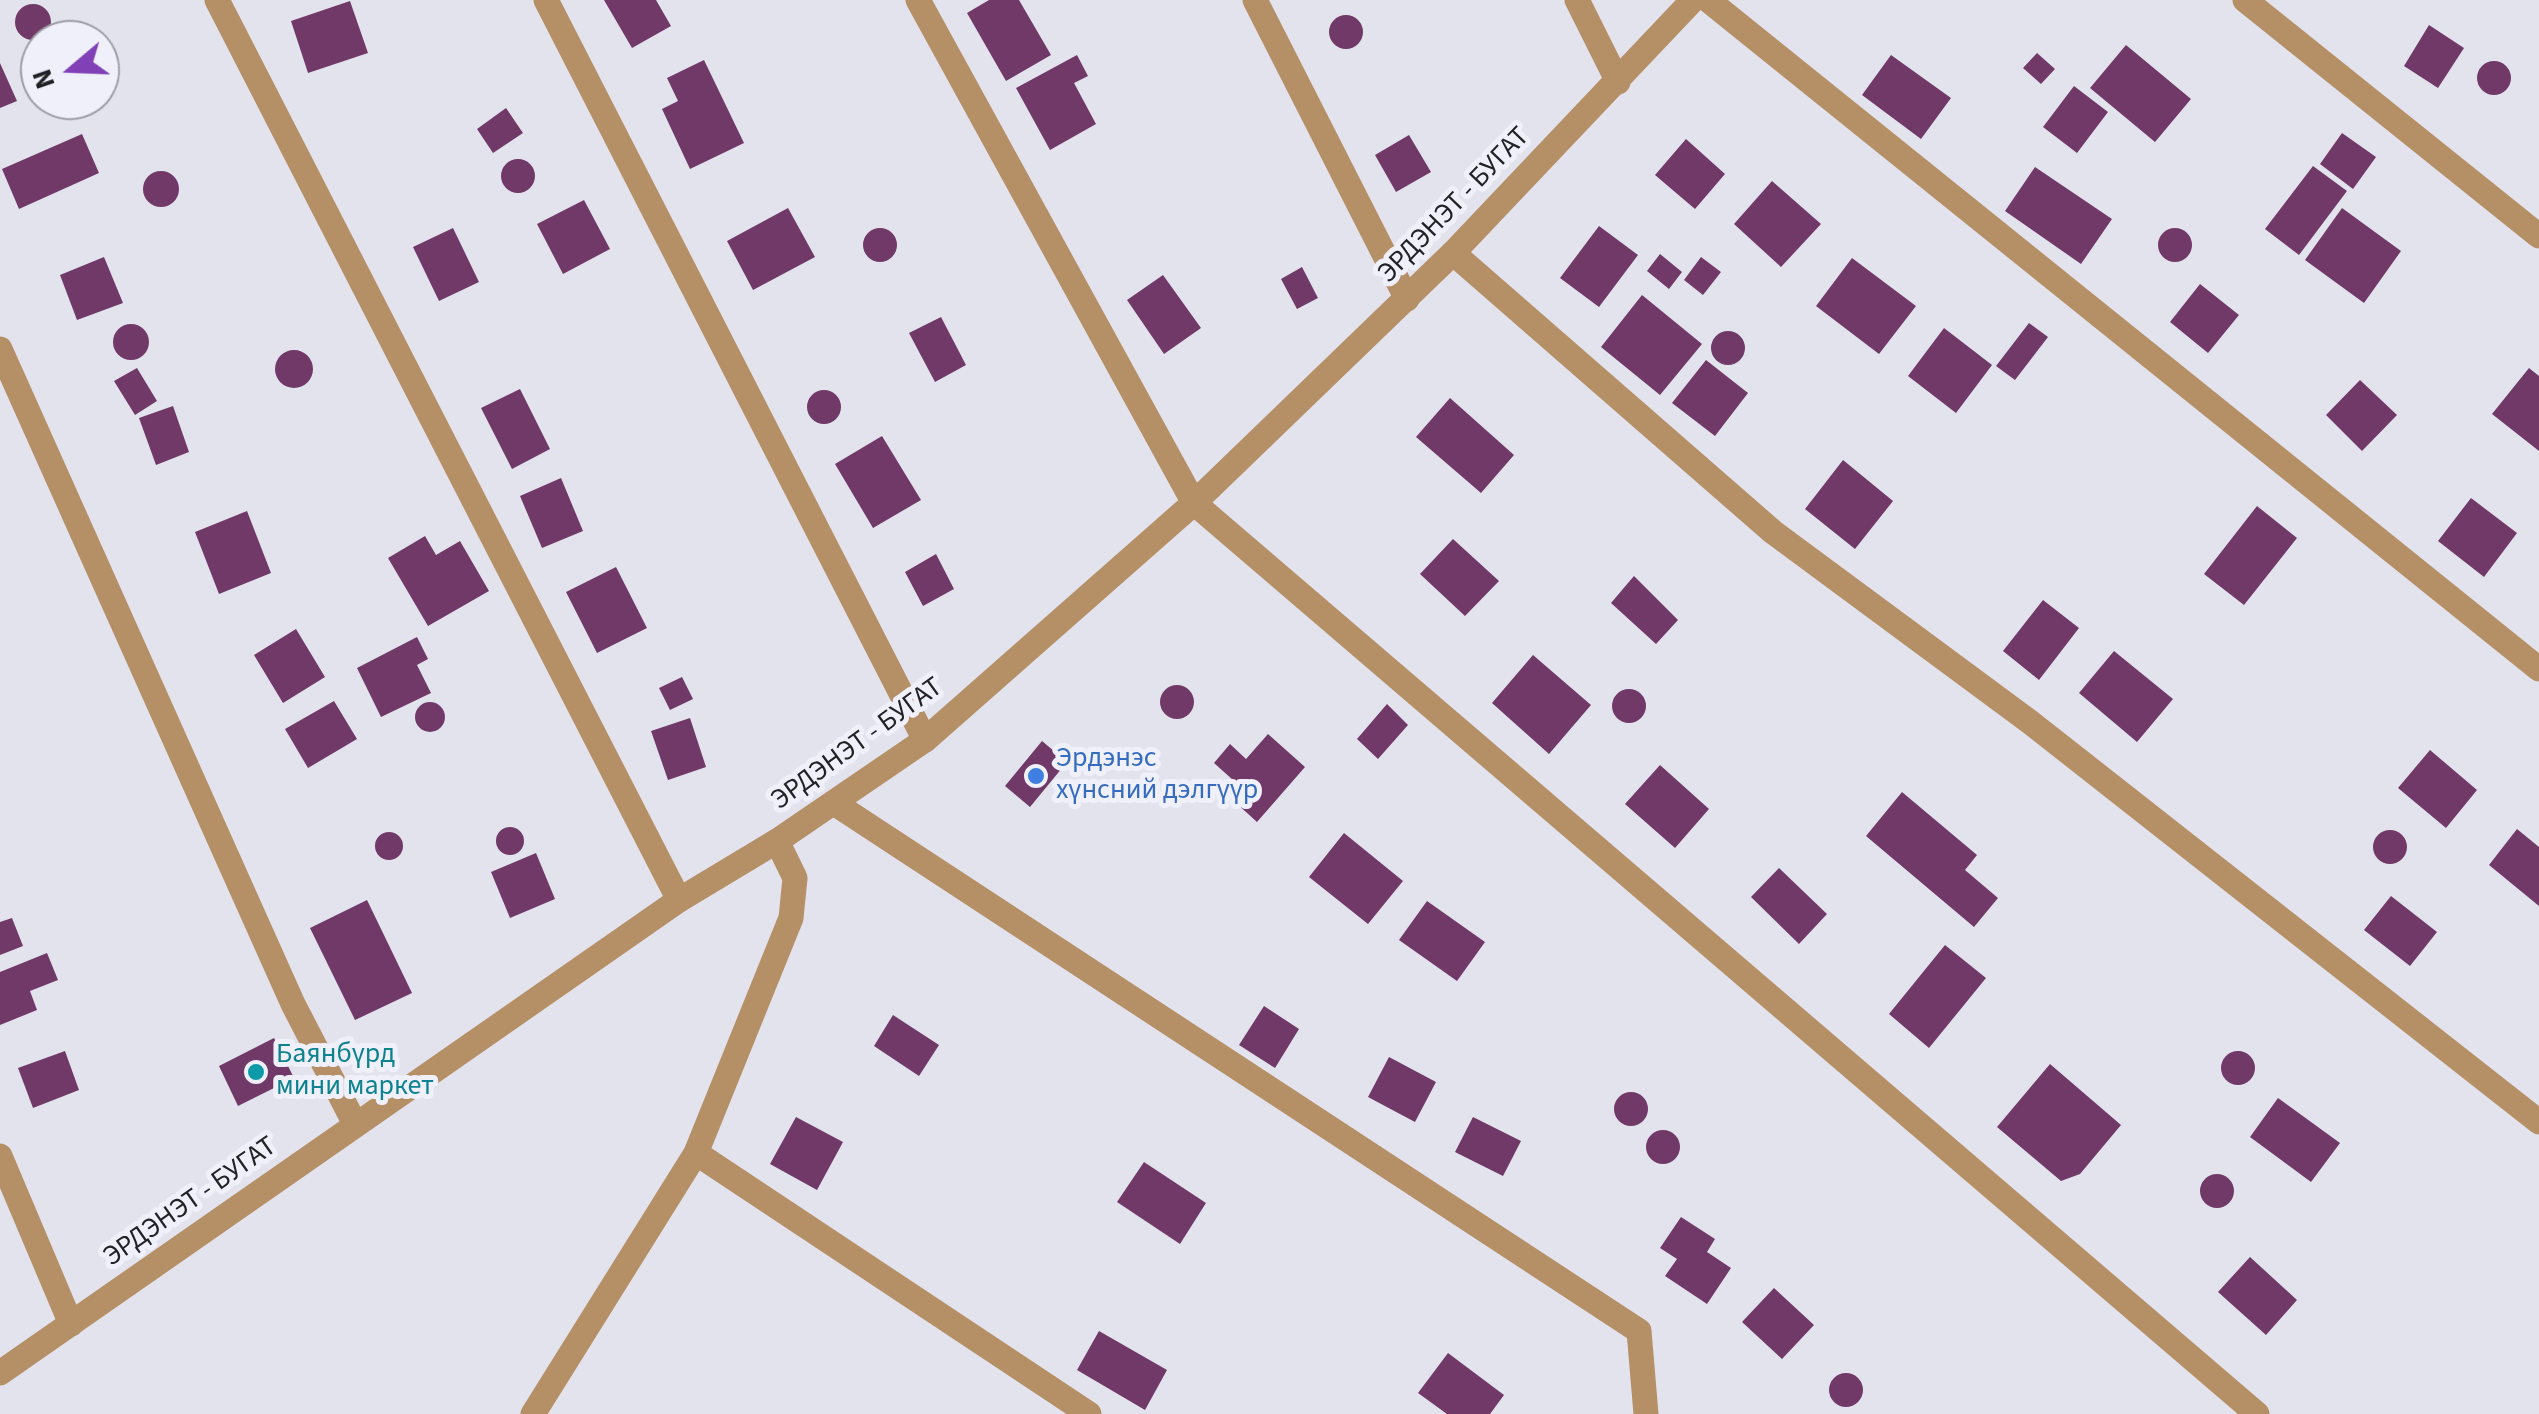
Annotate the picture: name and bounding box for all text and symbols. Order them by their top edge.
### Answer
north arrow [20,20,120,120]
text: N [22,64,65,94]
street label: ЭРДЭНЭТ - БУГАТ [1372,121,1538,291]
street label: ЭРДЭНЭТ - БУГАТ [766,672,950,818]
place label: Эрдэнэс хүнсний дэлгүүр [1056,743,1258,809]
marker: Эрдэнэс хүнсний дэлгүүр [1025,765,1047,787]
place label: Баянбүрд мини маркет [276,1039,434,1105]
marker: Баянбүрд мини маркет [245,1061,267,1083]
street label: ЭРДЭНЭТ - БУГАТ [98,1131,284,1275]

